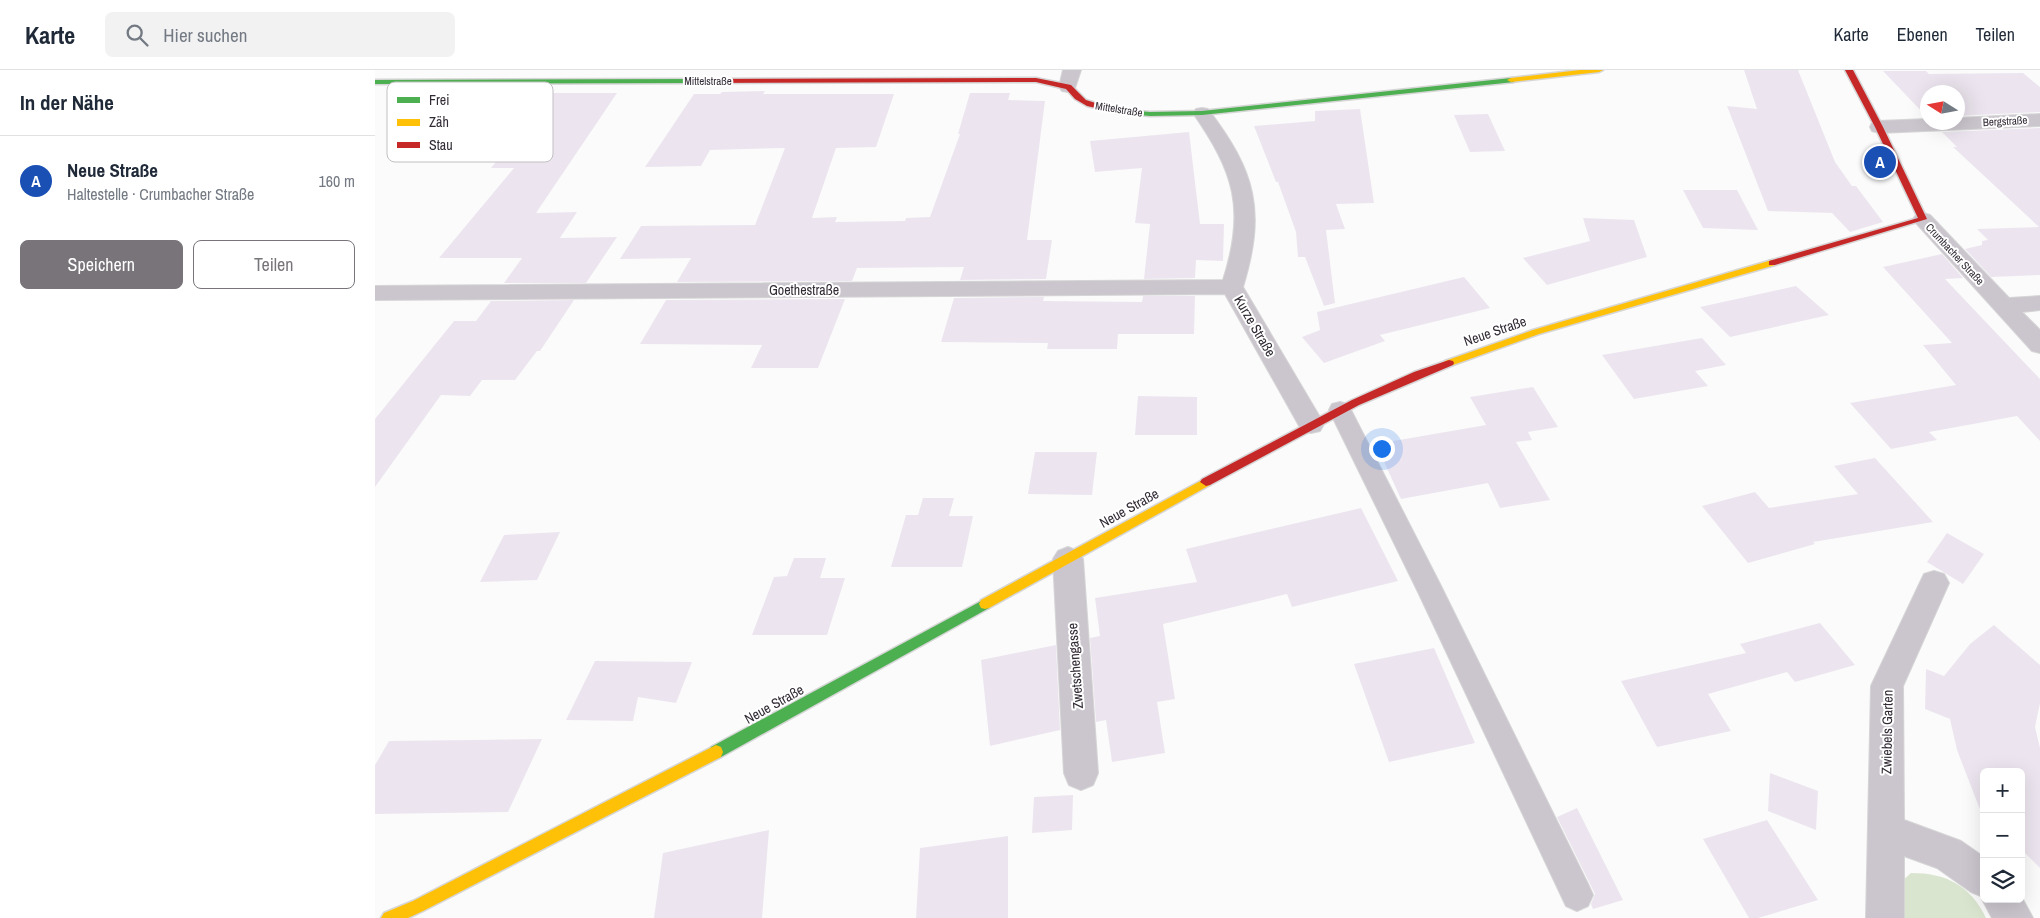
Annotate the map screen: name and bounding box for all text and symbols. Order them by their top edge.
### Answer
search box [105,12,455,57]
text: Karte [25,19,75,51]
icon: search [123,21,151,49]
text: Hier suchen [163,22,247,48]
text: Karte [1833,22,1869,47]
text: Ebenen [1897,22,1948,47]
text: Teilen [1976,22,2015,47]
street label: Mittelstraße [684,74,732,88]
legend [387,82,553,162]
north arrow [1920,85,1965,130]
text: In der Nähe [20,88,114,117]
text: Frei [429,91,449,109]
street label: Mittelstraße [1094,98,1144,120]
text: Zäh [429,113,449,131]
street label: Bergstraße [1982,113,2028,129]
text: Stau [429,136,453,154]
pin: A [1864,143,1896,181]
text: Neue Straße [67,157,158,183]
text: A [31,170,41,192]
text: 160 m [319,170,355,192]
text: Haltestelle · Crumbacher Straße [67,183,254,205]
street label: Crumbacher Straße [1923,220,1987,288]
button: Speichern [20,240,183,289]
button: Teilen [193,240,355,289]
street label: Goethestraße [769,281,839,299]
street label: Kurze Straße [1230,292,1280,360]
street label: Neue Straße [1461,312,1529,350]
your location [1369,436,1395,462]
street label: Neue Straße [1096,484,1162,532]
street label: Zwetschengasse [1063,622,1087,710]
street label: Neue Straße [741,680,807,728]
street label: Zwiebels Garten [1877,690,1897,774]
map controls [1980,768,2025,903]
button: + [1980,768,2025,813]
button: − [1980,813,2025,858]
button: layers [1980,858,2025,903]

